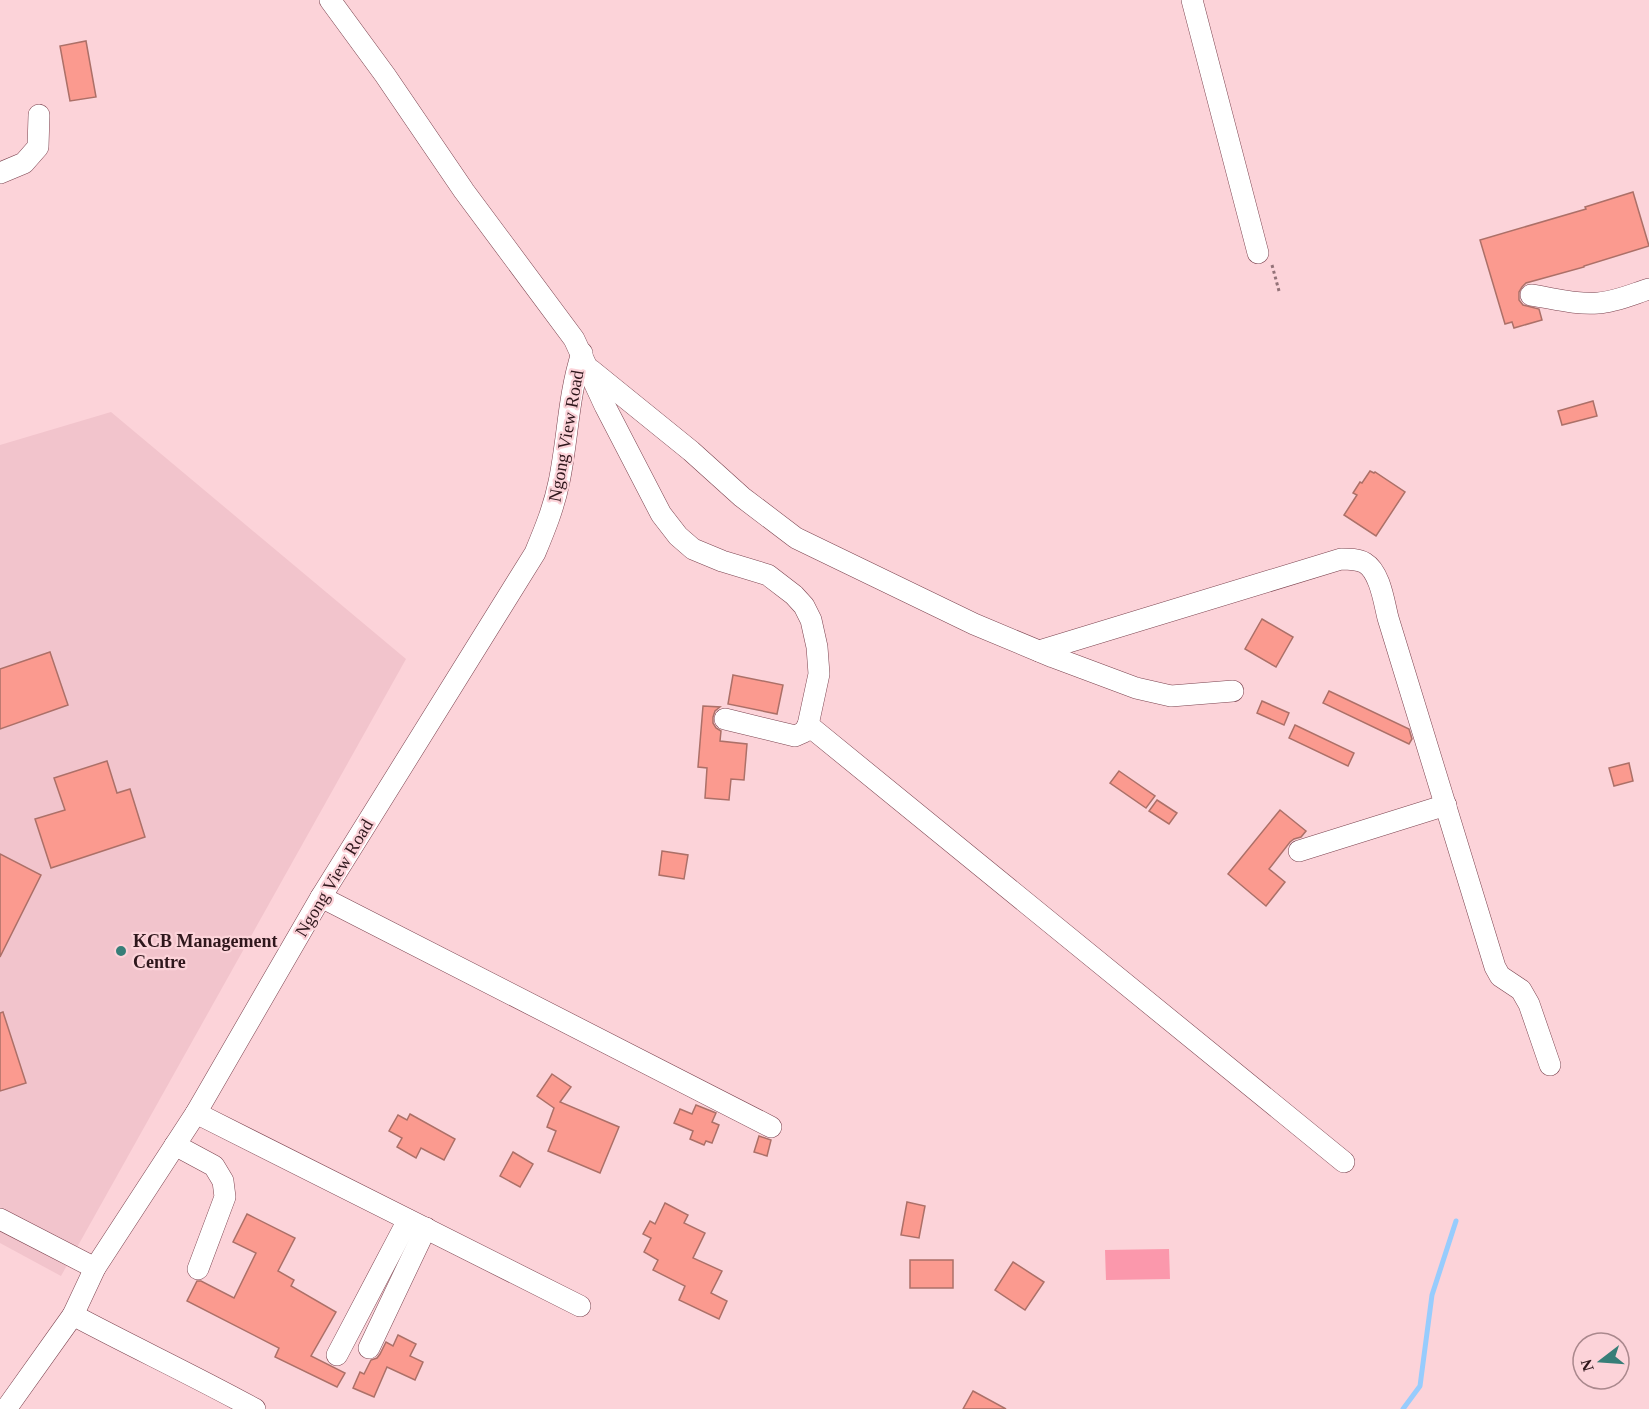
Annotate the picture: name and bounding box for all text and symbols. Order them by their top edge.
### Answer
street label: Ngong View Road [545,368,587,504]
street label: Ngong View Road [291,816,377,940]
place label: KCB Management Centre [133,931,277,972]
marker: KCB Management Centre [114,944,128,958]
north arrow [1571,1331,1631,1391]
text: N [1577,1357,1597,1373]

